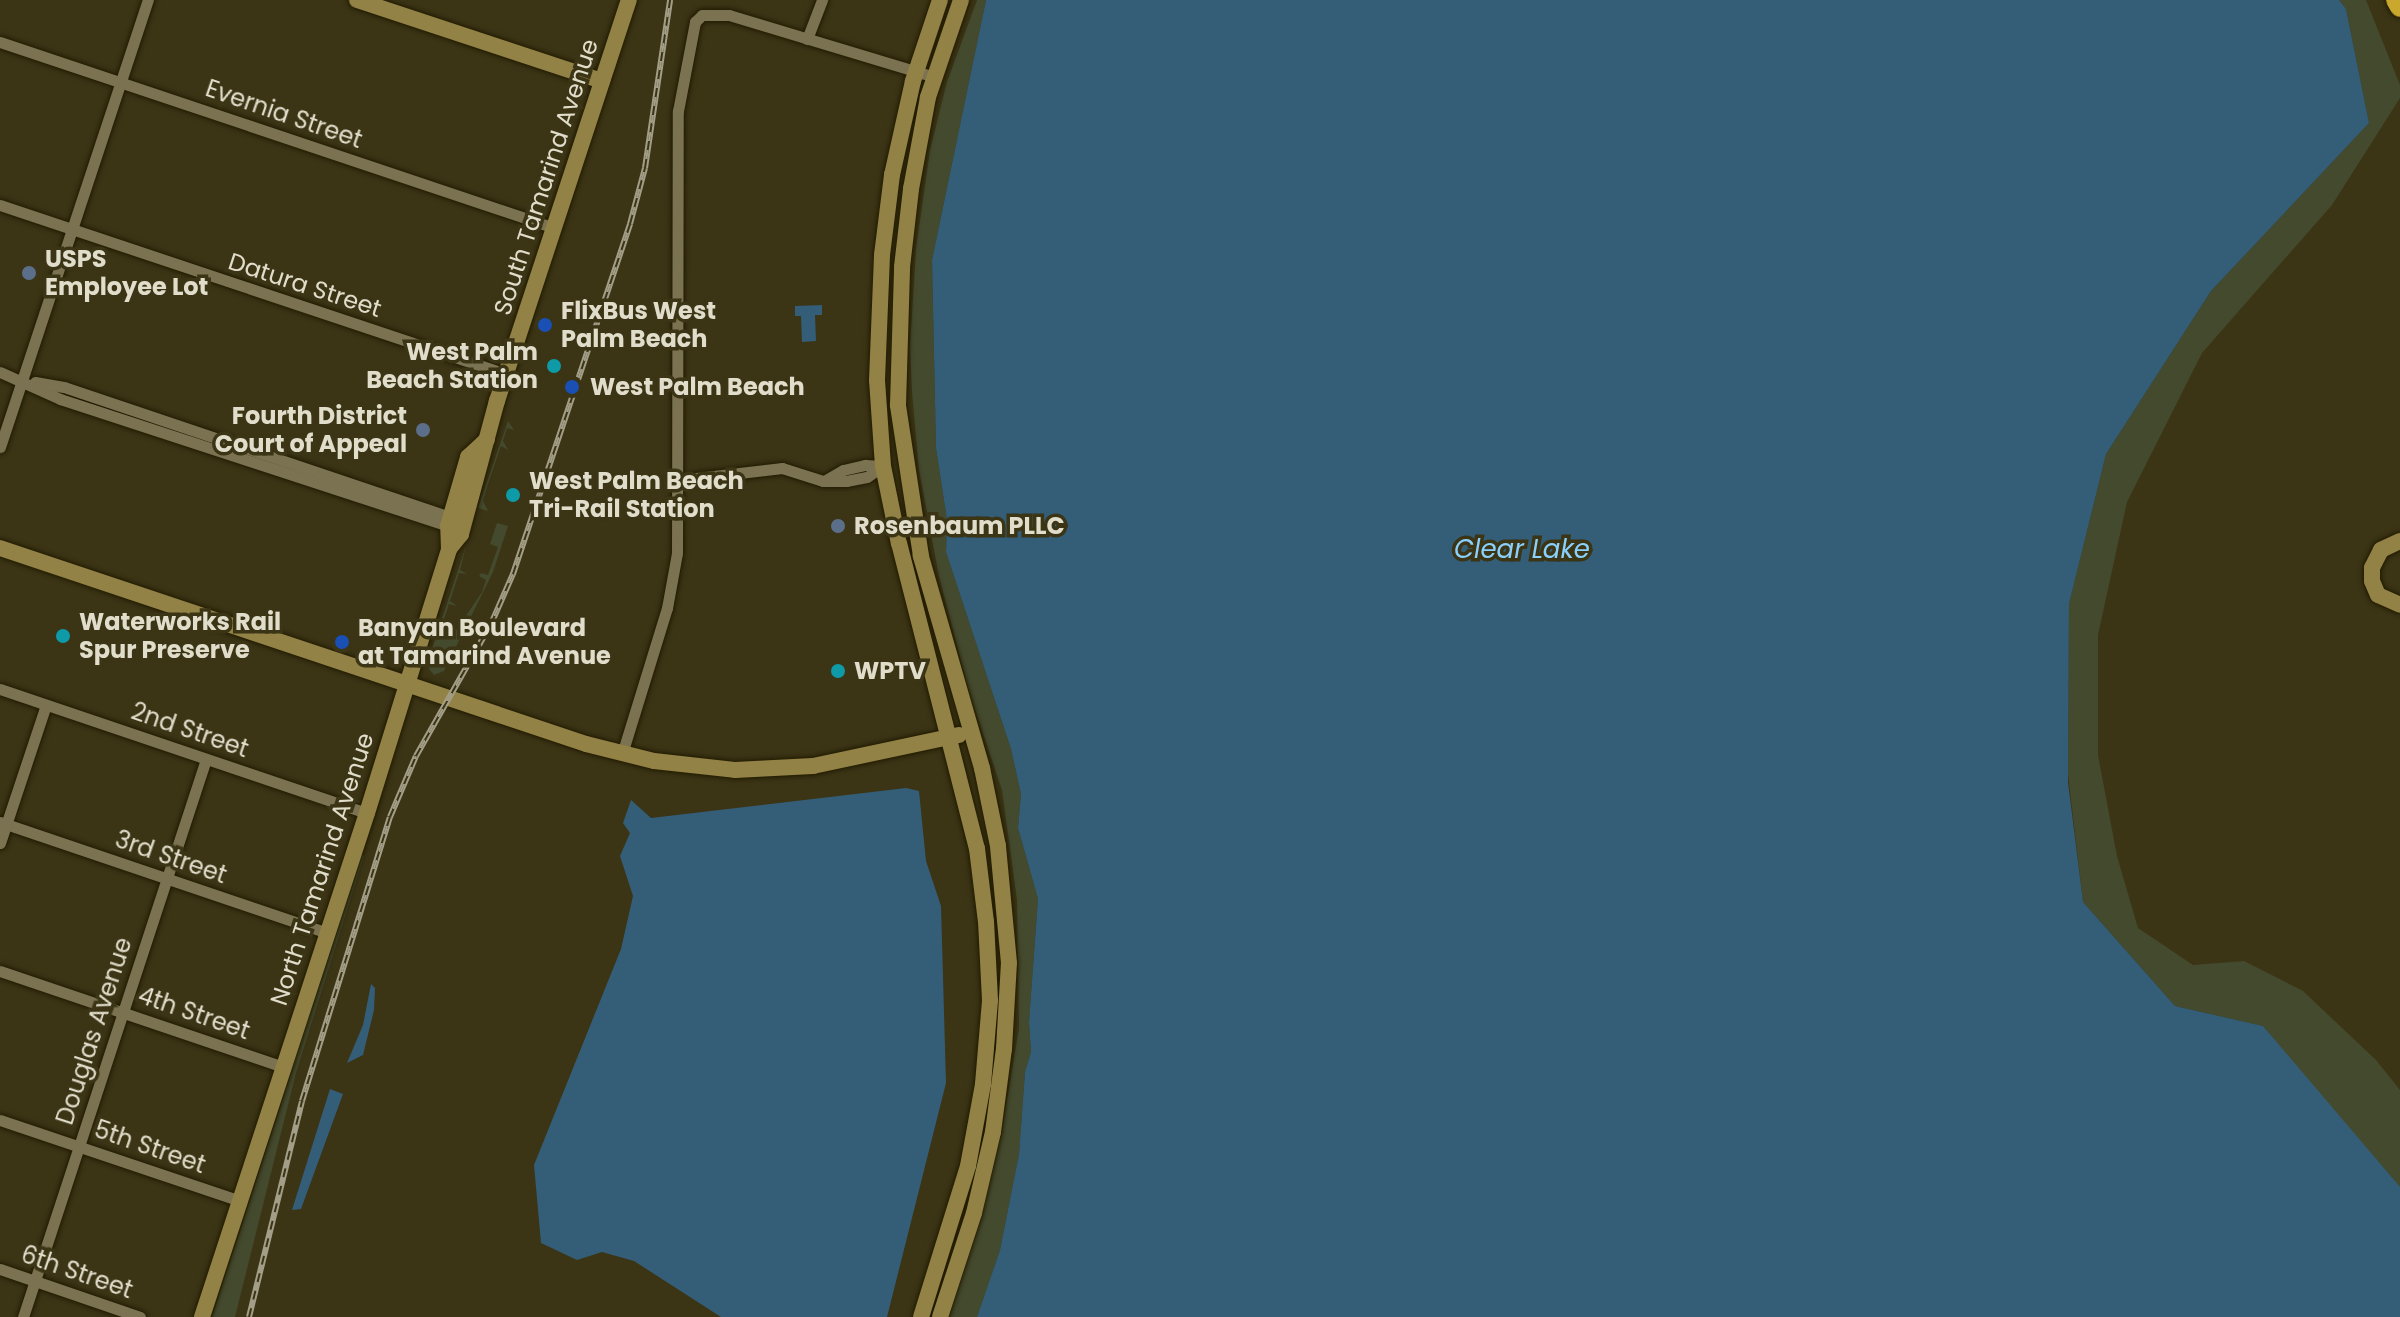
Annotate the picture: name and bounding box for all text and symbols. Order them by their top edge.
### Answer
street label: South Tamarind Avenue [488,35,604,319]
street label: Evernia Street [202,74,366,154]
place label: USPS Employee Lot [45,245,208,301]
street label: Datura Street [225,247,385,323]
marker: USPS Employee Lot [20,264,38,282]
place label: FlixBus West Palm Beach [561,297,716,353]
marker: FlixBus West Palm Beach [536,316,554,334]
place label: West Palm Beach Station [366,338,538,394]
marker: West Palm Beach Station [545,357,563,375]
place label: West Palm Beach [590,373,805,401]
marker: West Palm Beach [561,376,583,398]
place label: Fourth District Court of Appeal [215,402,407,458]
marker: Fourth District Court of Appeal [414,421,432,439]
place label: West Palm Beach Tri-Rail Station [529,467,744,523]
marker: West Palm Beach Tri-Rail Station [504,486,522,504]
place label: Rosenbaum PLLC [854,512,1065,540]
marker: Rosenbaum PLLC [829,517,847,535]
water label: Clear Lake [1454,534,1590,566]
place label: Waterworks Rail Spur Preserve [79,608,281,664]
place label: Banyan Boulevard at Tamarind Avenue [358,614,611,670]
marker: Waterworks Rail Spur Preserve [54,627,72,645]
marker: Banyan Boulevard at Tamarind Avenue [333,633,351,651]
place label: WPTV [854,657,926,685]
marker: WPTV [829,662,847,680]
street label: 2nd Street [128,697,252,763]
street label: North Tamarind Avenue [264,729,380,1009]
street label: 3rd Street [111,825,231,889]
street label: Douglas Avenue [50,934,138,1128]
street label: 4th Street [135,981,253,1045]
street label: 5th Street [91,1115,209,1179]
street label: 6th Street [17,1239,137,1305]

